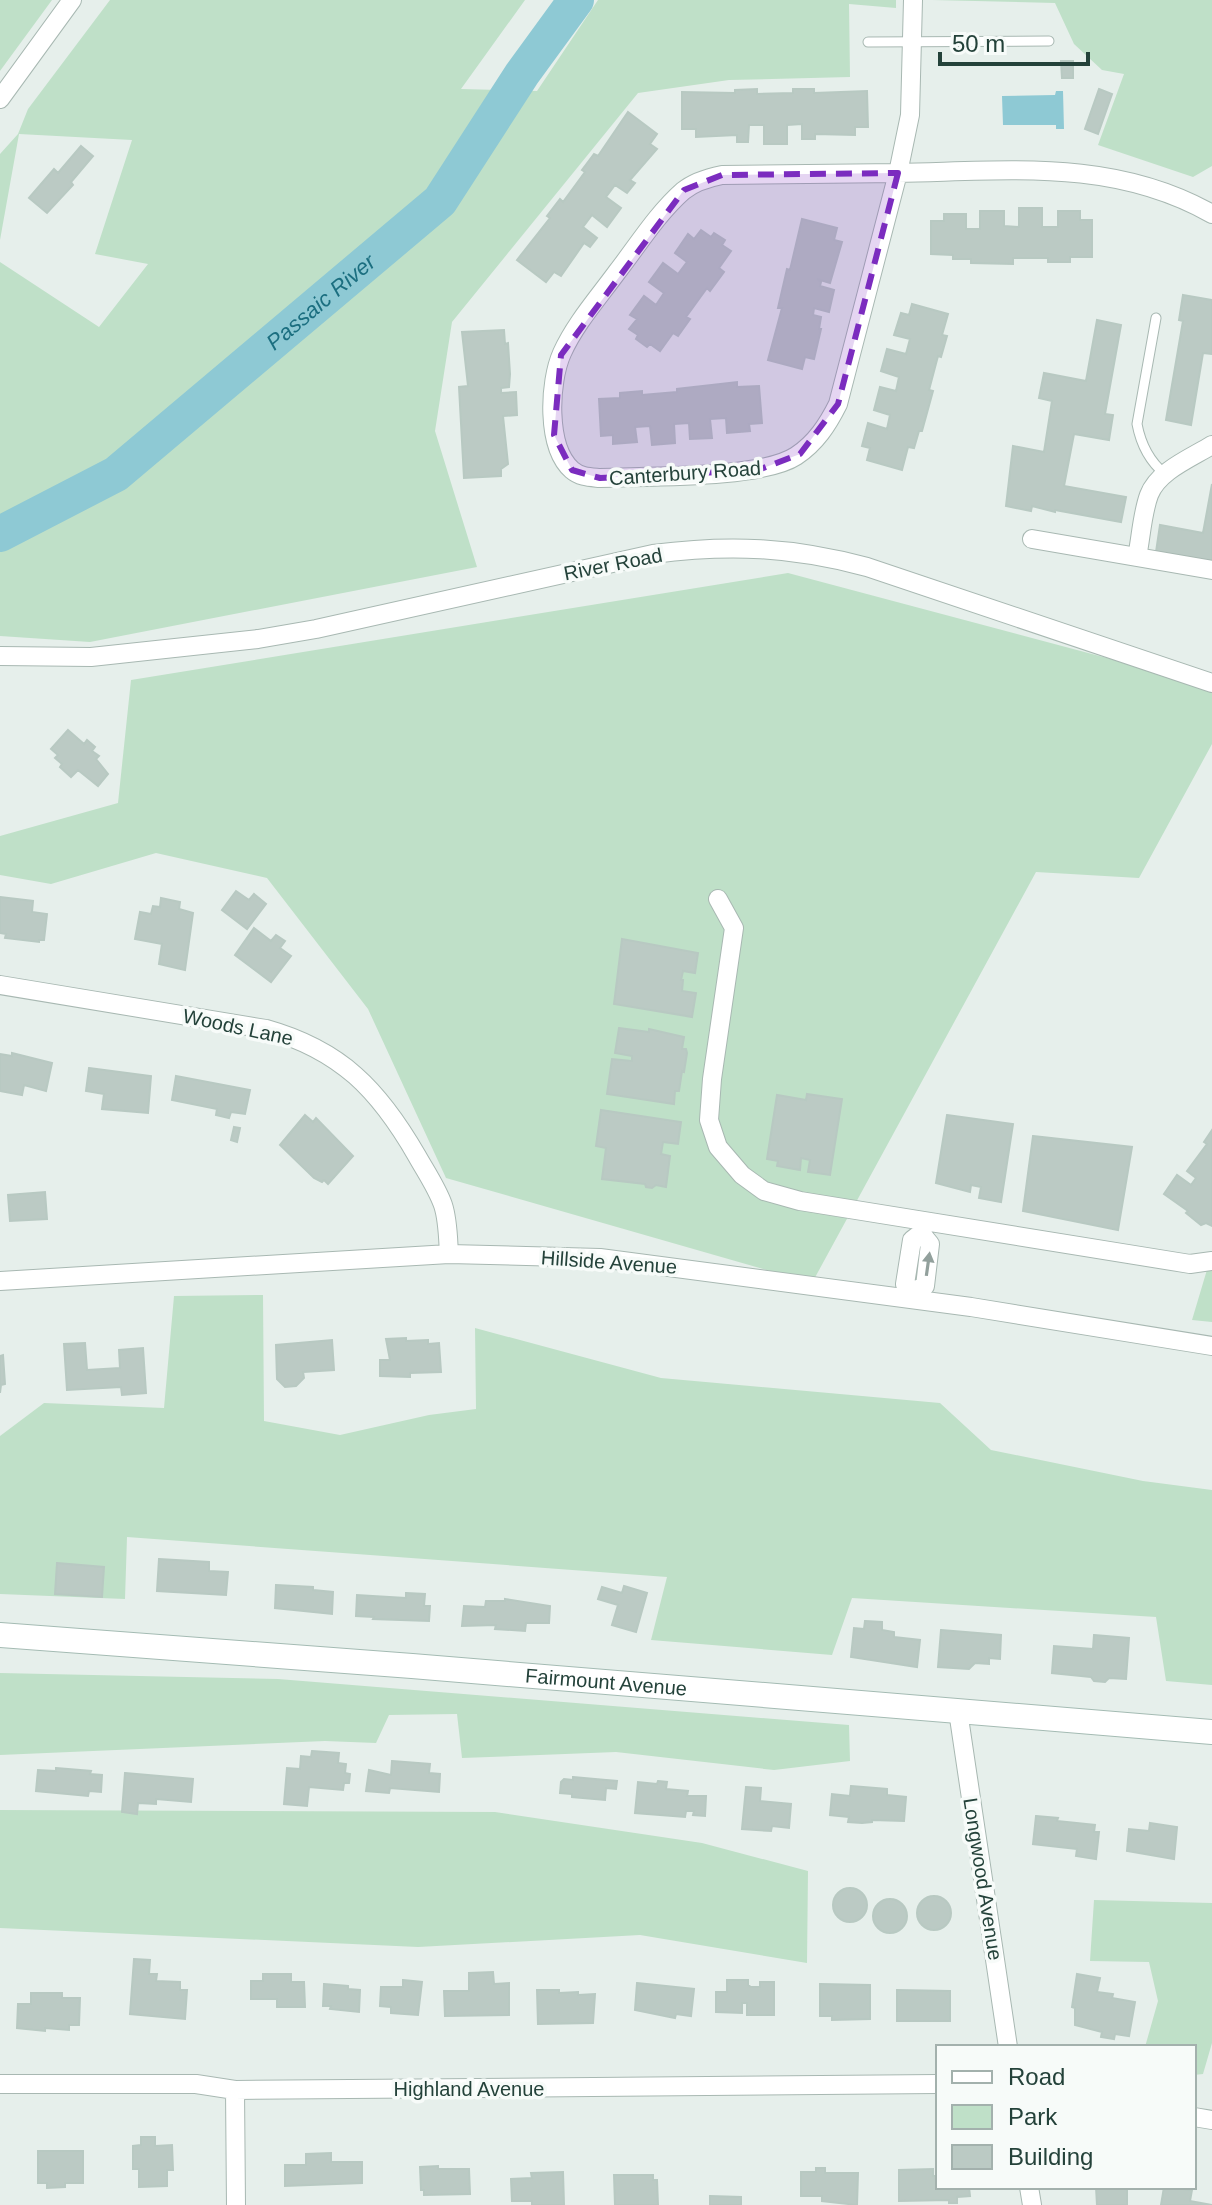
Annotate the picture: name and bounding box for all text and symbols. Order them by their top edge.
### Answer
scale bar [940,16,1088,66]
text: 50 m [952,30,1005,57]
water label: Passaic River [261,248,381,355]
street label: Canterbury Road [608,457,762,489]
street label: River Road [562,544,664,584]
street label: Woods Lane [181,1005,295,1049]
street label: Hillside Avenue [540,1246,678,1278]
one-way arrow [922,1251,935,1276]
street label: Fairmount Avenue [525,1664,688,1700]
street label: Longwood Avenue [959,1796,1007,1962]
legend [936,2045,1196,2189]
text: Road [1008,2063,1065,2090]
street label: Highland Avenue [394,2078,544,2100]
text: Park [1008,2103,1058,2130]
text: Building [1008,2143,1093,2170]

